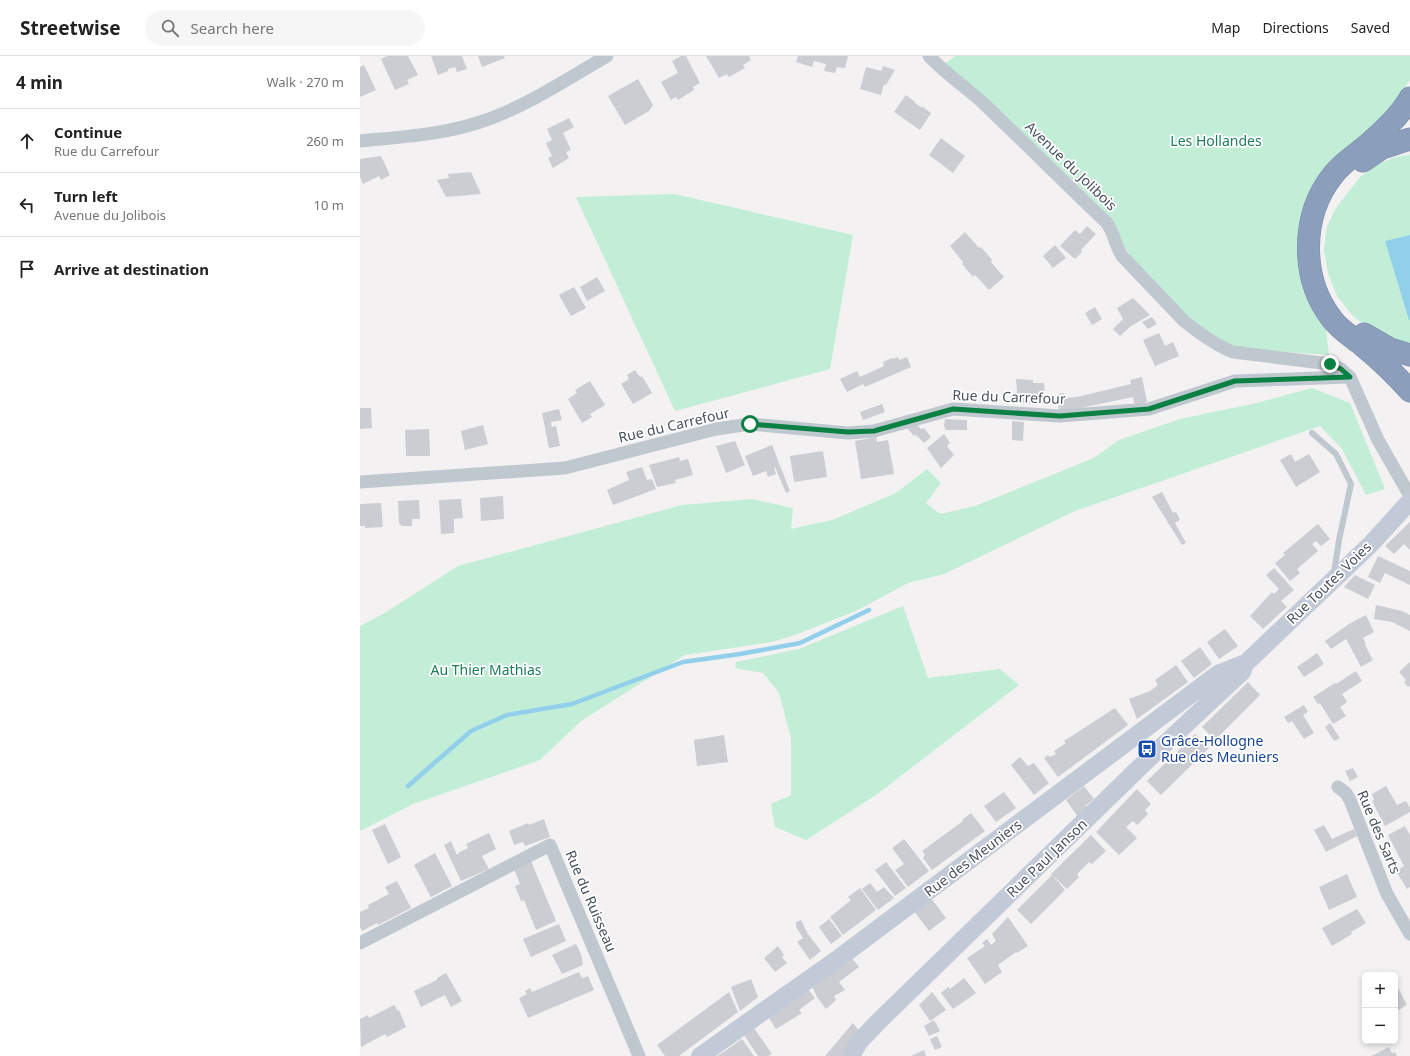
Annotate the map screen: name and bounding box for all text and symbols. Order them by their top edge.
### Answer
search box [145,10,425,46]
text: Streetwise [20,15,121,41]
icon: search [159,17,181,39]
text: Search here [191,18,274,38]
text: Map [1211,18,1240,37]
text: Directions [1262,18,1329,37]
text: Saved [1351,18,1390,37]
text: 4 min [16,71,63,94]
text: Walk · 270 m [266,73,344,91]
street label: Avenue du Jolibois [1021,117,1122,215]
text: Continue [54,122,122,142]
icon: ahead [16,130,38,152]
park label: Les Hollandes [1170,131,1262,150]
text: 260 m [306,132,344,150]
text: Rue du Carrefour [54,142,159,160]
text: Turn left [54,186,118,206]
icon: left [16,194,38,216]
text: 10 m [314,196,344,214]
text: Avenue du Jolibois [54,206,166,224]
icon: arrive [16,258,38,280]
text: Arrive at destination [54,259,209,279]
route end [1321,355,1339,373]
street label: Rue du Carrefour [952,385,1066,408]
street label: Rue du Carrefour [617,402,731,447]
route start [741,415,759,433]
street label: Rue Toutes Voies [1282,537,1375,628]
park label: Au Thier Mathias [430,660,542,679]
place label: Grâce-Hollogne Rue des Meuniers [1161,731,1279,766]
bus stop icon: Grâce-Hollogne Rue des Meuniers [1136,738,1158,760]
street label: Rue des Sarts [1353,787,1406,877]
street label: Rue des Meuniers [920,814,1026,901]
street label: Rue Paul Janson [1002,814,1091,901]
street label: Rue du Ruisseau [561,847,621,954]
map controls [1362,972,1398,1044]
button: + [1362,972,1398,1008]
button: − [1362,1008,1398,1044]

